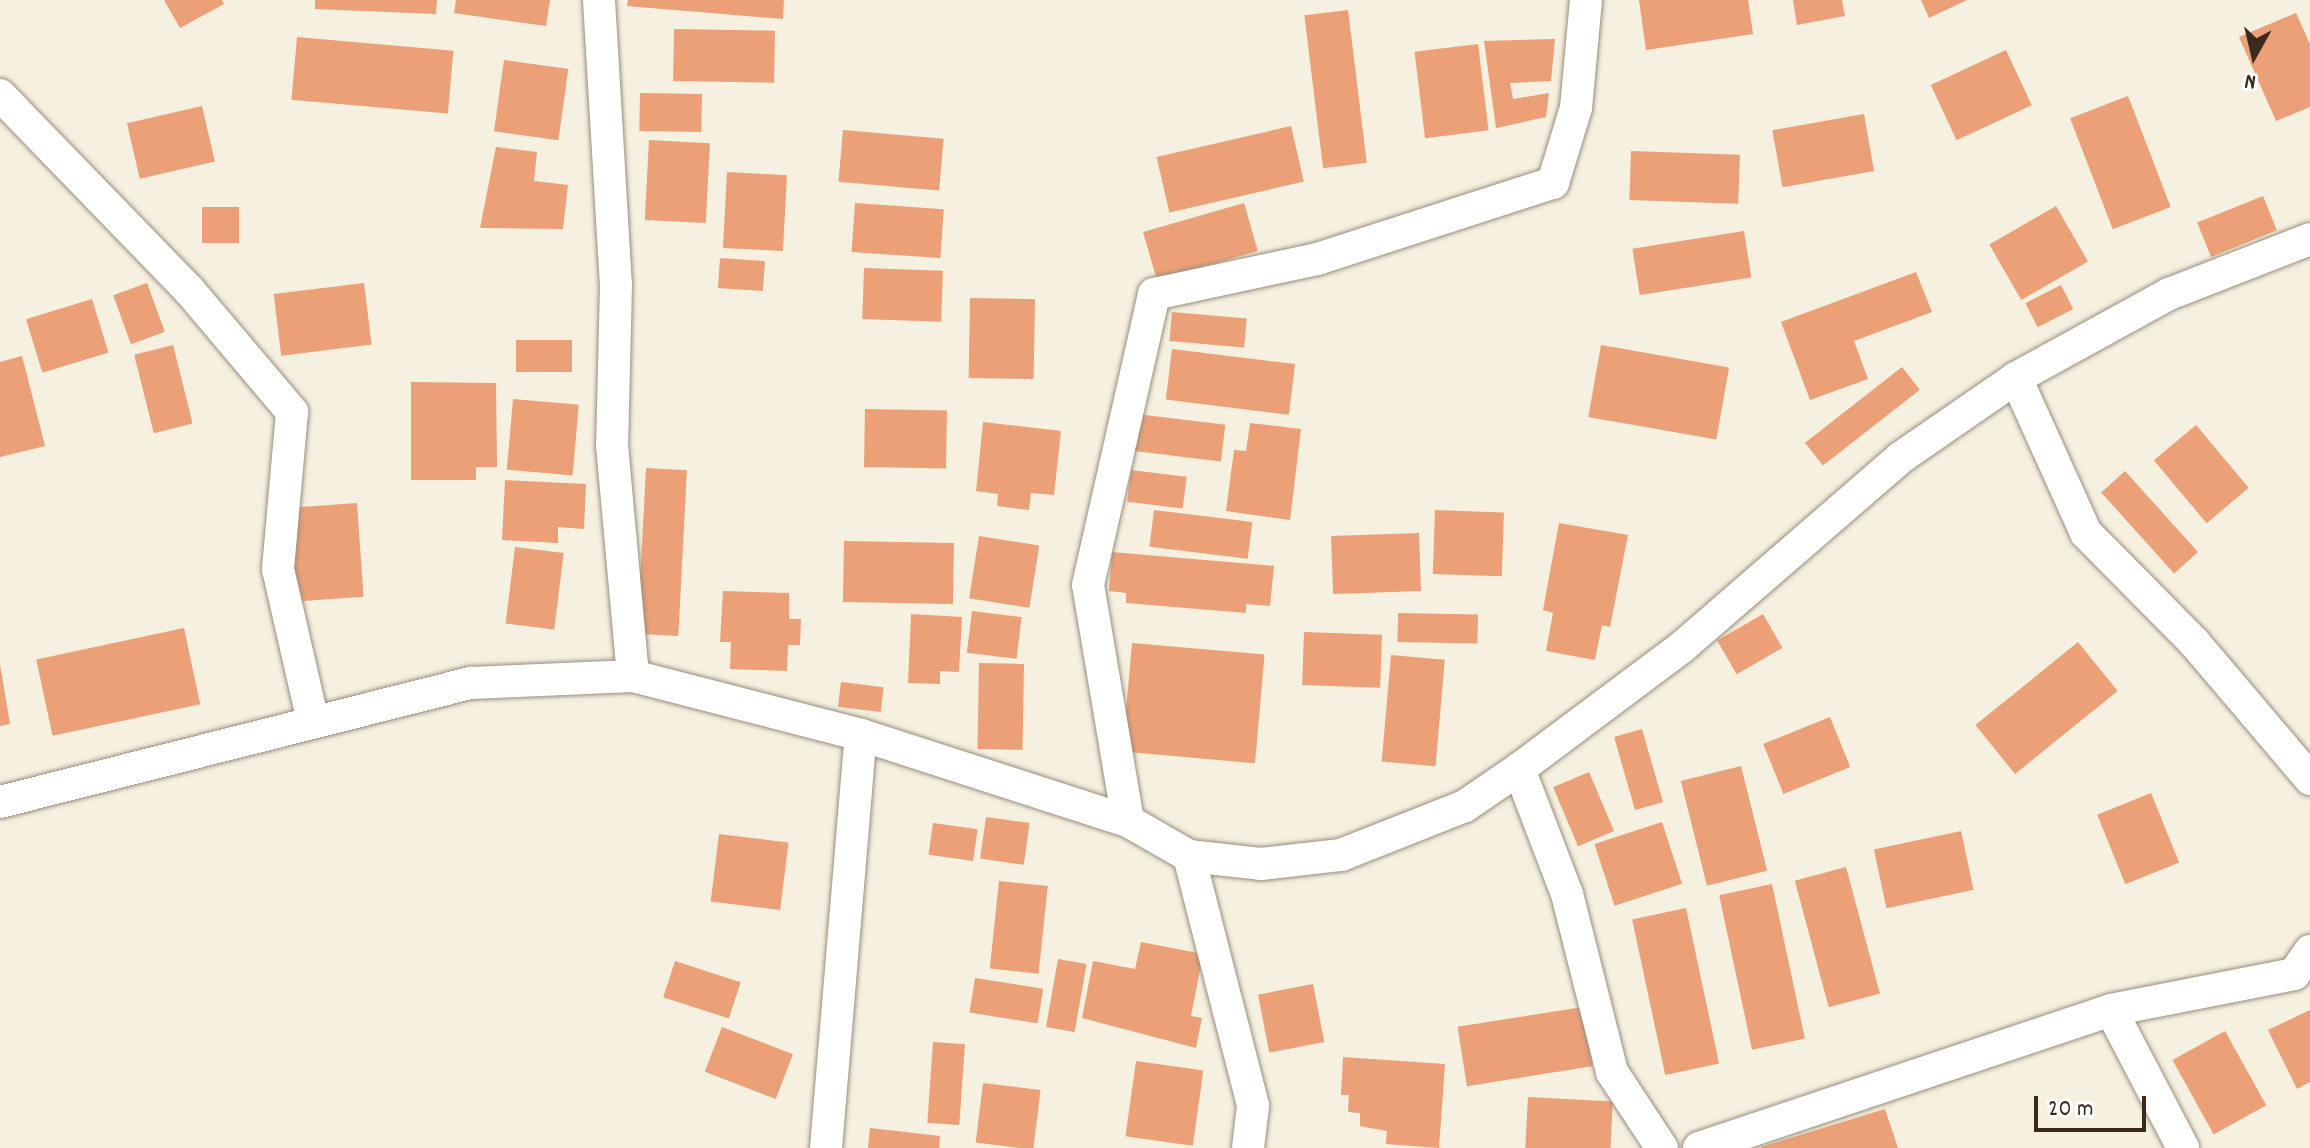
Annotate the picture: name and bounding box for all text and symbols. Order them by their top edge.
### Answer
north arrow [2214,16,2294,96]
text: N [2243,64,2258,96]
scale bar [2038,1080,2150,1130]
text: 20 m [2048,1093,2094,1127]

